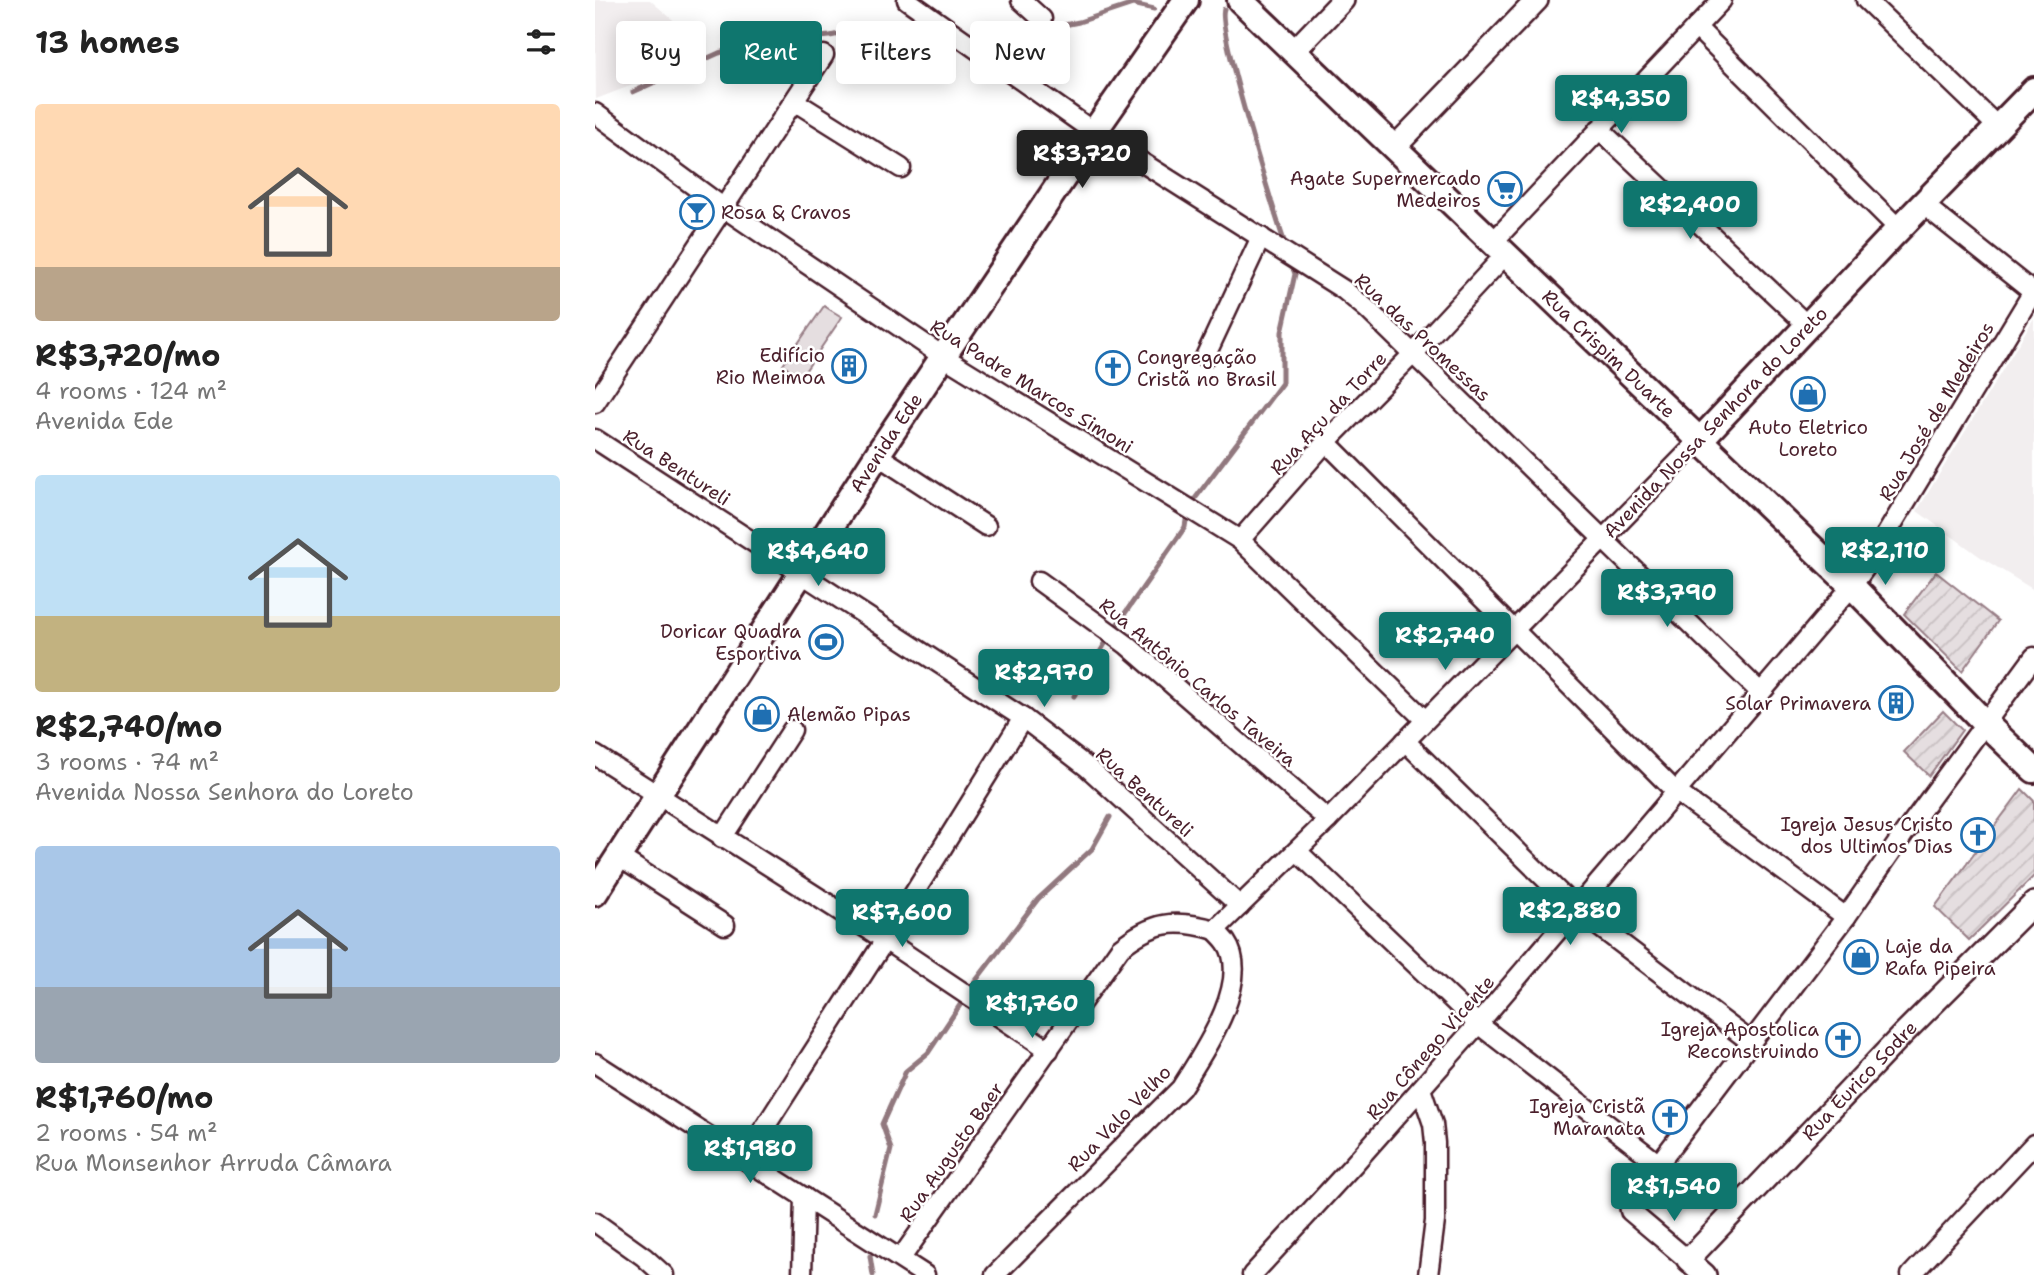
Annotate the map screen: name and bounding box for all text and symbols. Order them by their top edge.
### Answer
chip: Buy [616,21,706,84]
chip: Rent [720,21,822,84]
chip: Filters [836,21,956,84]
chip: New [970,21,1070,84]
text: 13 homes [35,22,180,63]
icon: filters [522,23,560,61]
pin: R$4,350 [1556,76,1686,135]
text: R$4,350 [1571,83,1671,113]
pin: R$3,720 [1017,130,1147,190]
text: R$3,720 [1033,138,1131,168]
icon: home [235,149,361,275]
place label: Agate Supermercado Medeiros [1290,166,1481,213]
supermarket icon: Agate Supermercado Medeiros [1486,170,1524,208]
pin: R$2,400 [1625,182,1755,241]
text: R$2,400 [1639,189,1741,219]
bar icon: Rosa & Cravos [678,193,716,231]
place label: Rosa & Cravos [721,200,851,225]
street label: Rua das Promessas [1349,268,1496,407]
street label: Rua Crispim Duarte [1537,284,1681,424]
street label: Avenida Nossa Senhora do Loreto [1598,301,1833,544]
street label: Rua Padre Marcos Simoni [926,314,1138,459]
street label: Rua José de Medeiros [1873,317,2000,505]
text: R$3,720/mo [35,335,221,376]
place label: Edifício Rio Meimoa [716,343,825,390]
place label: Congregação Cristã no Brasil [1137,345,1277,392]
street label: Rua Açu da Torre [1265,346,1392,480]
building icon: Edifício Rio Meimoa [830,347,868,385]
church icon: Congregação Cristã no Brasil [1094,349,1132,387]
shop icon: Auto Eletrico Loreto [1789,375,1827,413]
text: 4 rooms · 124 m² [35,376,227,406]
street label: Avenida Ede [844,388,928,498]
text: Avenida Ede [35,406,174,436]
place label: Auto Eletrico Loreto [1748,415,1868,462]
street label: Rua Bentureli [618,423,735,511]
icon: home [235,520,361,646]
pin: R$4,640 [753,528,883,588]
pin: R$2,110 [1820,528,1950,587]
text: R$2,110 [1841,535,1929,565]
text: R$4,640 [767,536,869,566]
pin: R$3,790 [1602,570,1732,629]
text: R$3,790 [1617,577,1717,607]
street label: Rua Antônio Carlos Taveira [1094,592,1302,772]
pin: R$2,740 [1380,612,1510,672]
place label: Doricar Quadra Esportiva [660,619,801,666]
text: R$2,740 [1395,620,1495,650]
sports icon: Doricar Quadra Esportiva [807,623,845,661]
pin: R$2,970 [979,650,1109,709]
text: R$2,970 [994,657,1094,687]
building icon: Solar Primavera [1877,684,1915,722]
place label: Solar Primavera [1725,691,1871,716]
shop icon: Alemão Pipas [743,695,781,733]
place label: Alemão Pipas [787,702,911,727]
text: R$2,740/mo [35,706,223,747]
street label: Rua Bentureli [1091,742,1199,843]
text: 3 rooms · 74 m² [35,747,219,777]
text: Avenida Nossa Senhora do Loreto [35,777,414,807]
place label: Igreja Jesus Cristo dos Ultimos Dias [1780,812,1953,859]
church icon: Igreja Jesus Cristo dos Ultimos Dias [1959,816,1997,854]
pin: R$2,880 [1505,888,1635,947]
pin: R$7,600 [837,890,967,949]
icon: home [235,891,361,1017]
text: R$2,880 [1519,895,1621,925]
text: R$7,600 [852,897,952,927]
place label: Laje da Rafa Pipeira [1885,934,1996,981]
shop icon: Laje da Rafa Pipeira [1842,938,1880,976]
street label: Rua Cônego Vicente [1361,970,1500,1125]
pin: R$1,760 [967,981,1097,1040]
text: R$1,760 [985,988,1079,1018]
street label: Rua Eurico Sodre [1796,1015,1923,1146]
place label: Igreja Apostolica Reconstruindo [1661,1017,1819,1064]
church icon: Igreja Apostolica Reconstruindo [1824,1021,1862,1059]
street label: Rua Valo Velho [1062,1060,1177,1177]
text: R$1,760/mo [35,1077,214,1118]
street label: Rua Augusto Baer [894,1077,1009,1227]
place label: Igreja Cristã Maranata [1529,1094,1645,1141]
church icon: Igreja Cristã Maranata [1651,1098,1689,1136]
text: 2 rooms · 54 m² [35,1118,218,1148]
pin: R$1,980 [685,1126,815,1185]
text: R$1,980 [703,1133,797,1163]
text: Rua Monsenhor Arruda Câmara [35,1148,392,1178]
pin: R$1,540 [1609,1164,1739,1223]
text: R$1,540 [1627,1171,1721,1201]

